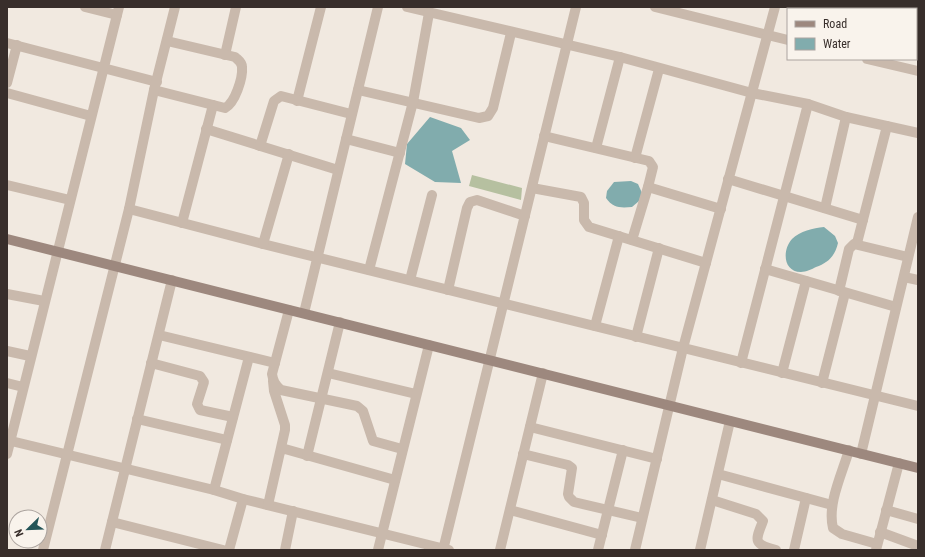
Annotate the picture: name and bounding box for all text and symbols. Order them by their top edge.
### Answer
legend [787,8,917,60]
text: Road [823,17,847,31]
text: Water [823,37,851,51]
north arrow [8,509,48,549]
text: N [12,527,27,538]

